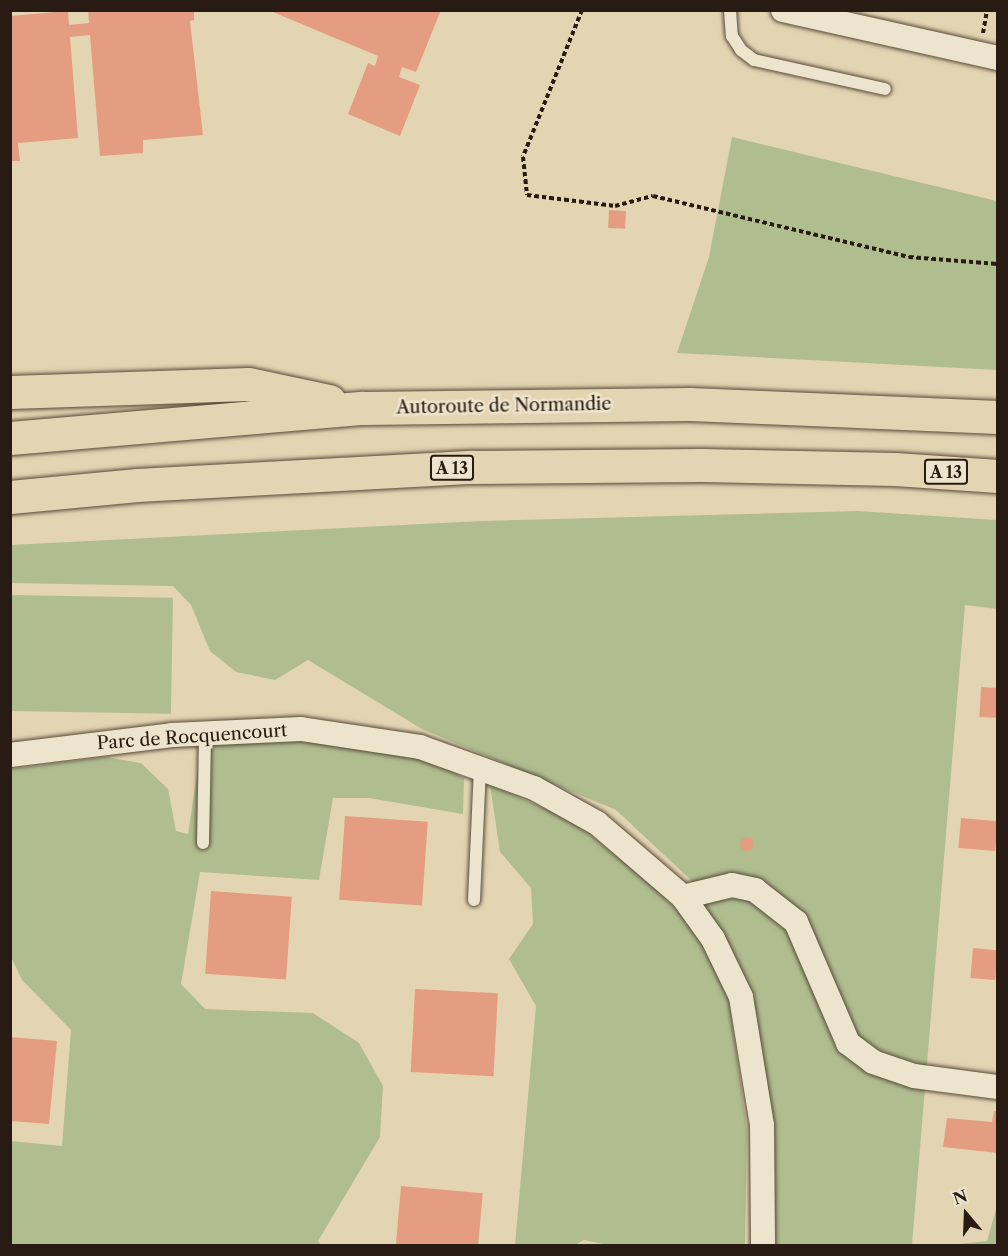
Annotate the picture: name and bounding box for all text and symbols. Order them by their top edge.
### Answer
street label: Autoroute de Normandie [396,393,612,419]
road number: A 13 [430,455,474,481]
road number: A 13 [924,459,968,485]
street label: Parc de Rocquencourt [96,720,288,754]
north arrow [936,1184,996,1244]
text: N [950,1185,970,1209]

